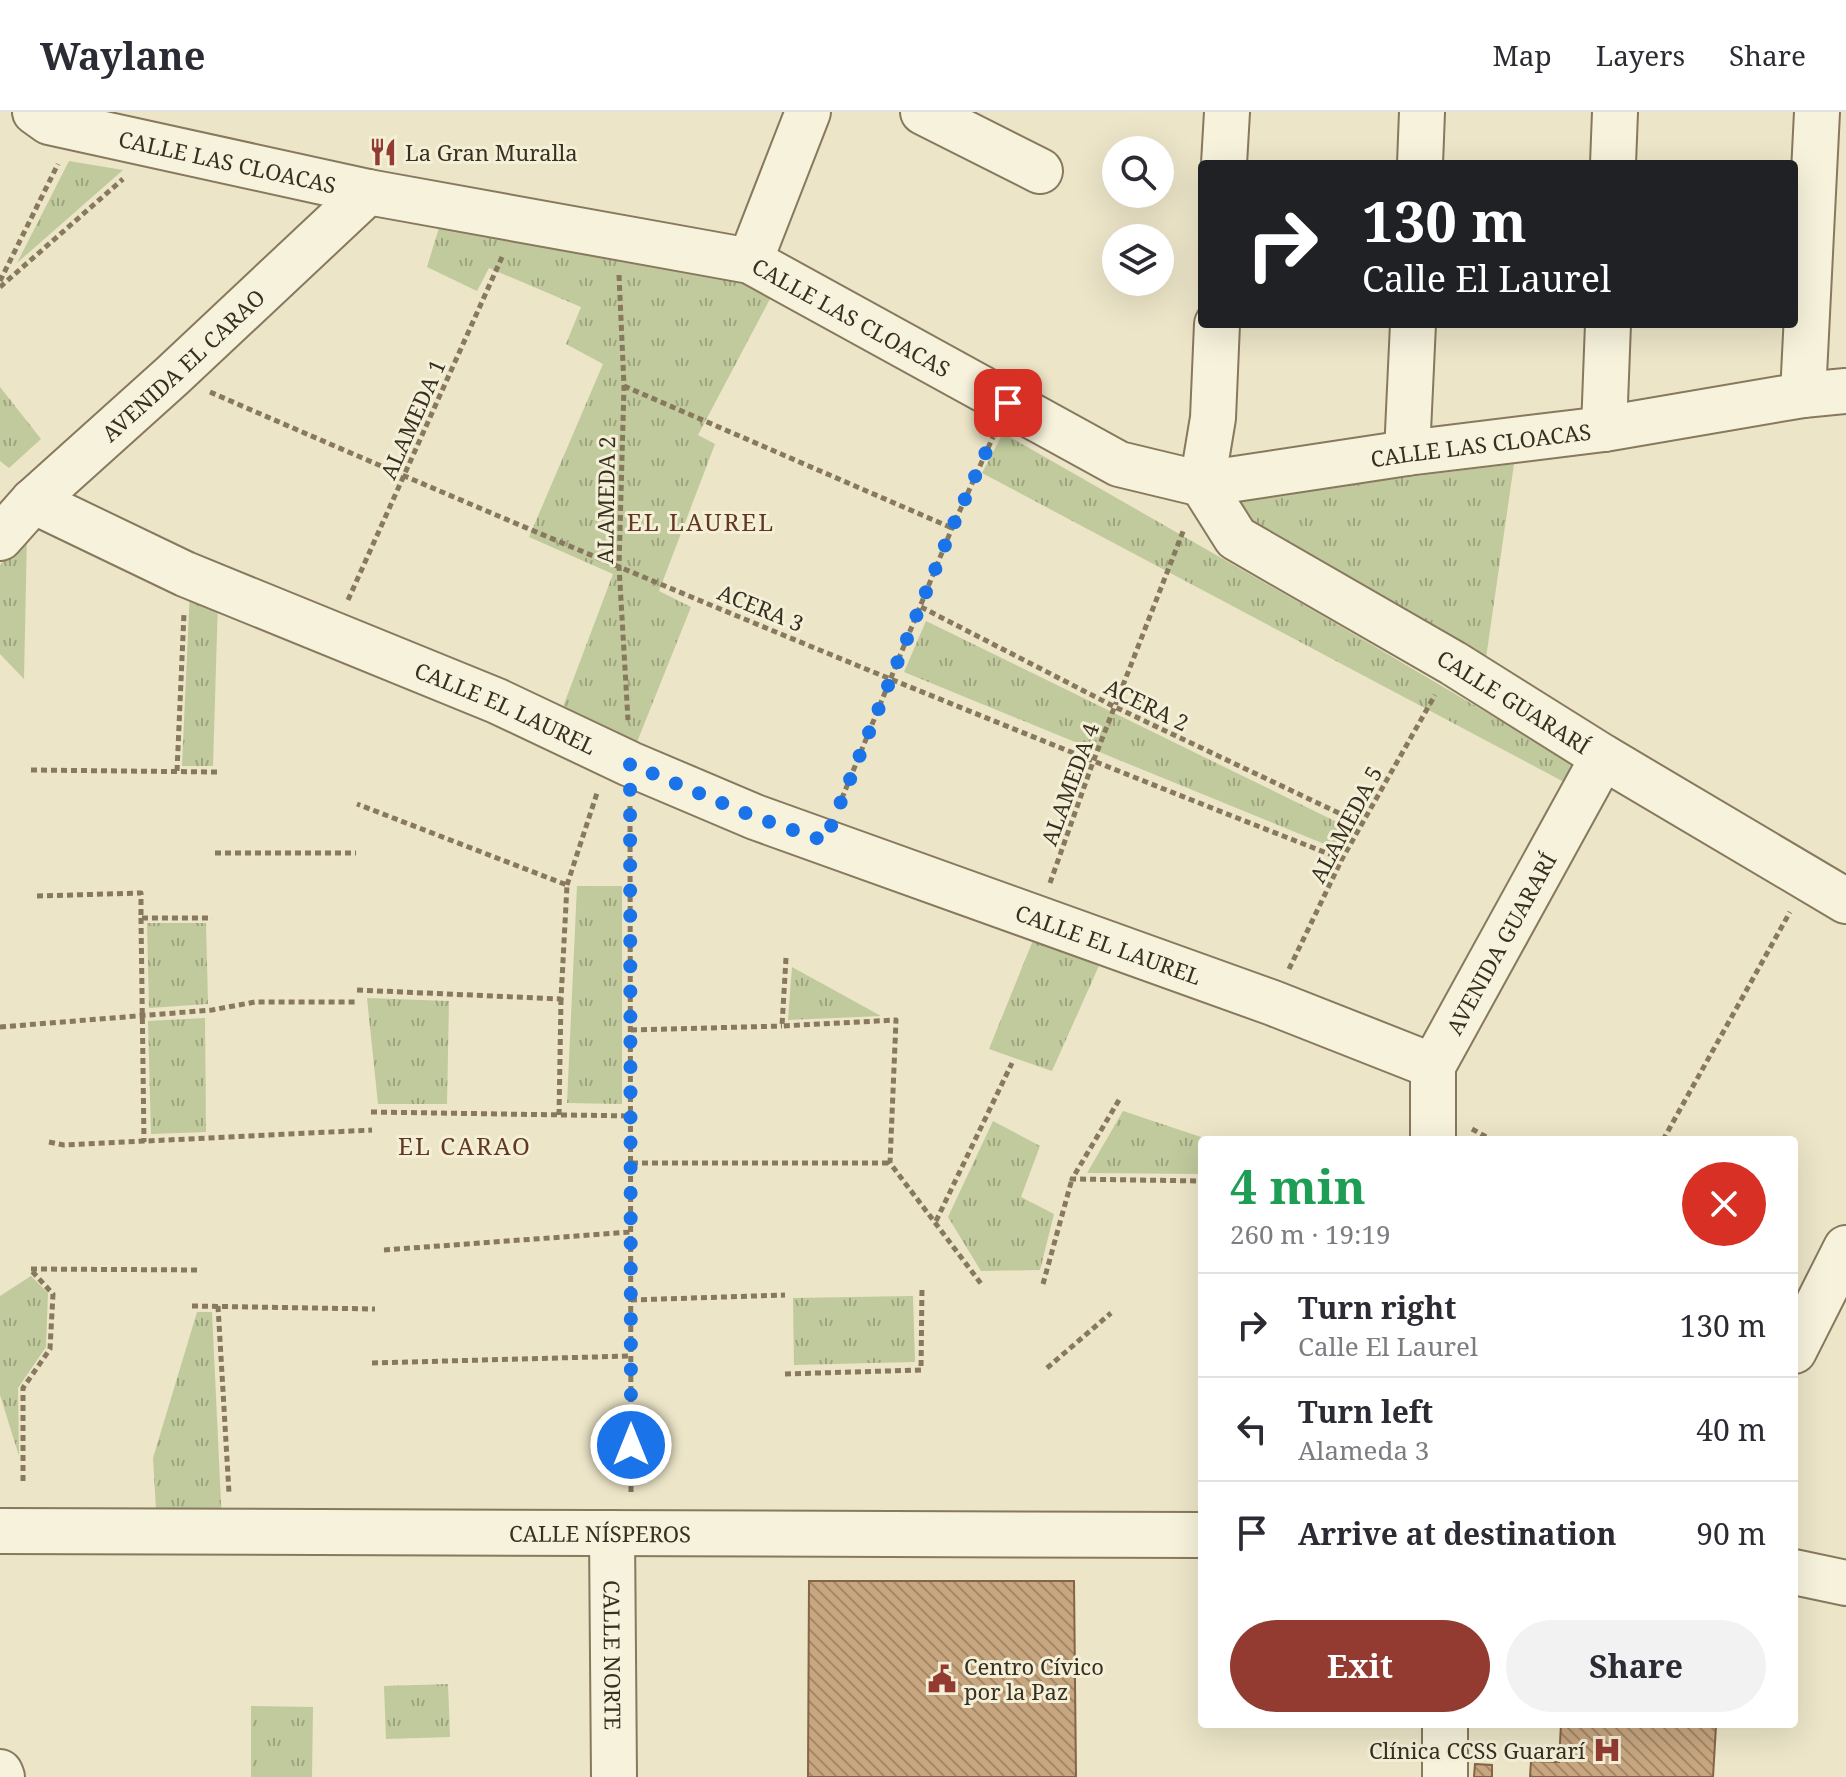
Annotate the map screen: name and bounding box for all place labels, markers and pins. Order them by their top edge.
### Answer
restaurant icon: La Gran Muralla [368,137,398,167]
place label: La Gran Muralla [405,137,578,167]
pin [974,369,1042,437]
place label: Centro Cívico por la Paz [964,1651,1104,1706]
public building icon: Centro Cívico por la Paz [927,1664,957,1694]
place label: Clínica CCSS Guararí [1369,1735,1585,1765]
hospital icon: Clínica CCSS Guararí [1592,1735,1622,1765]

